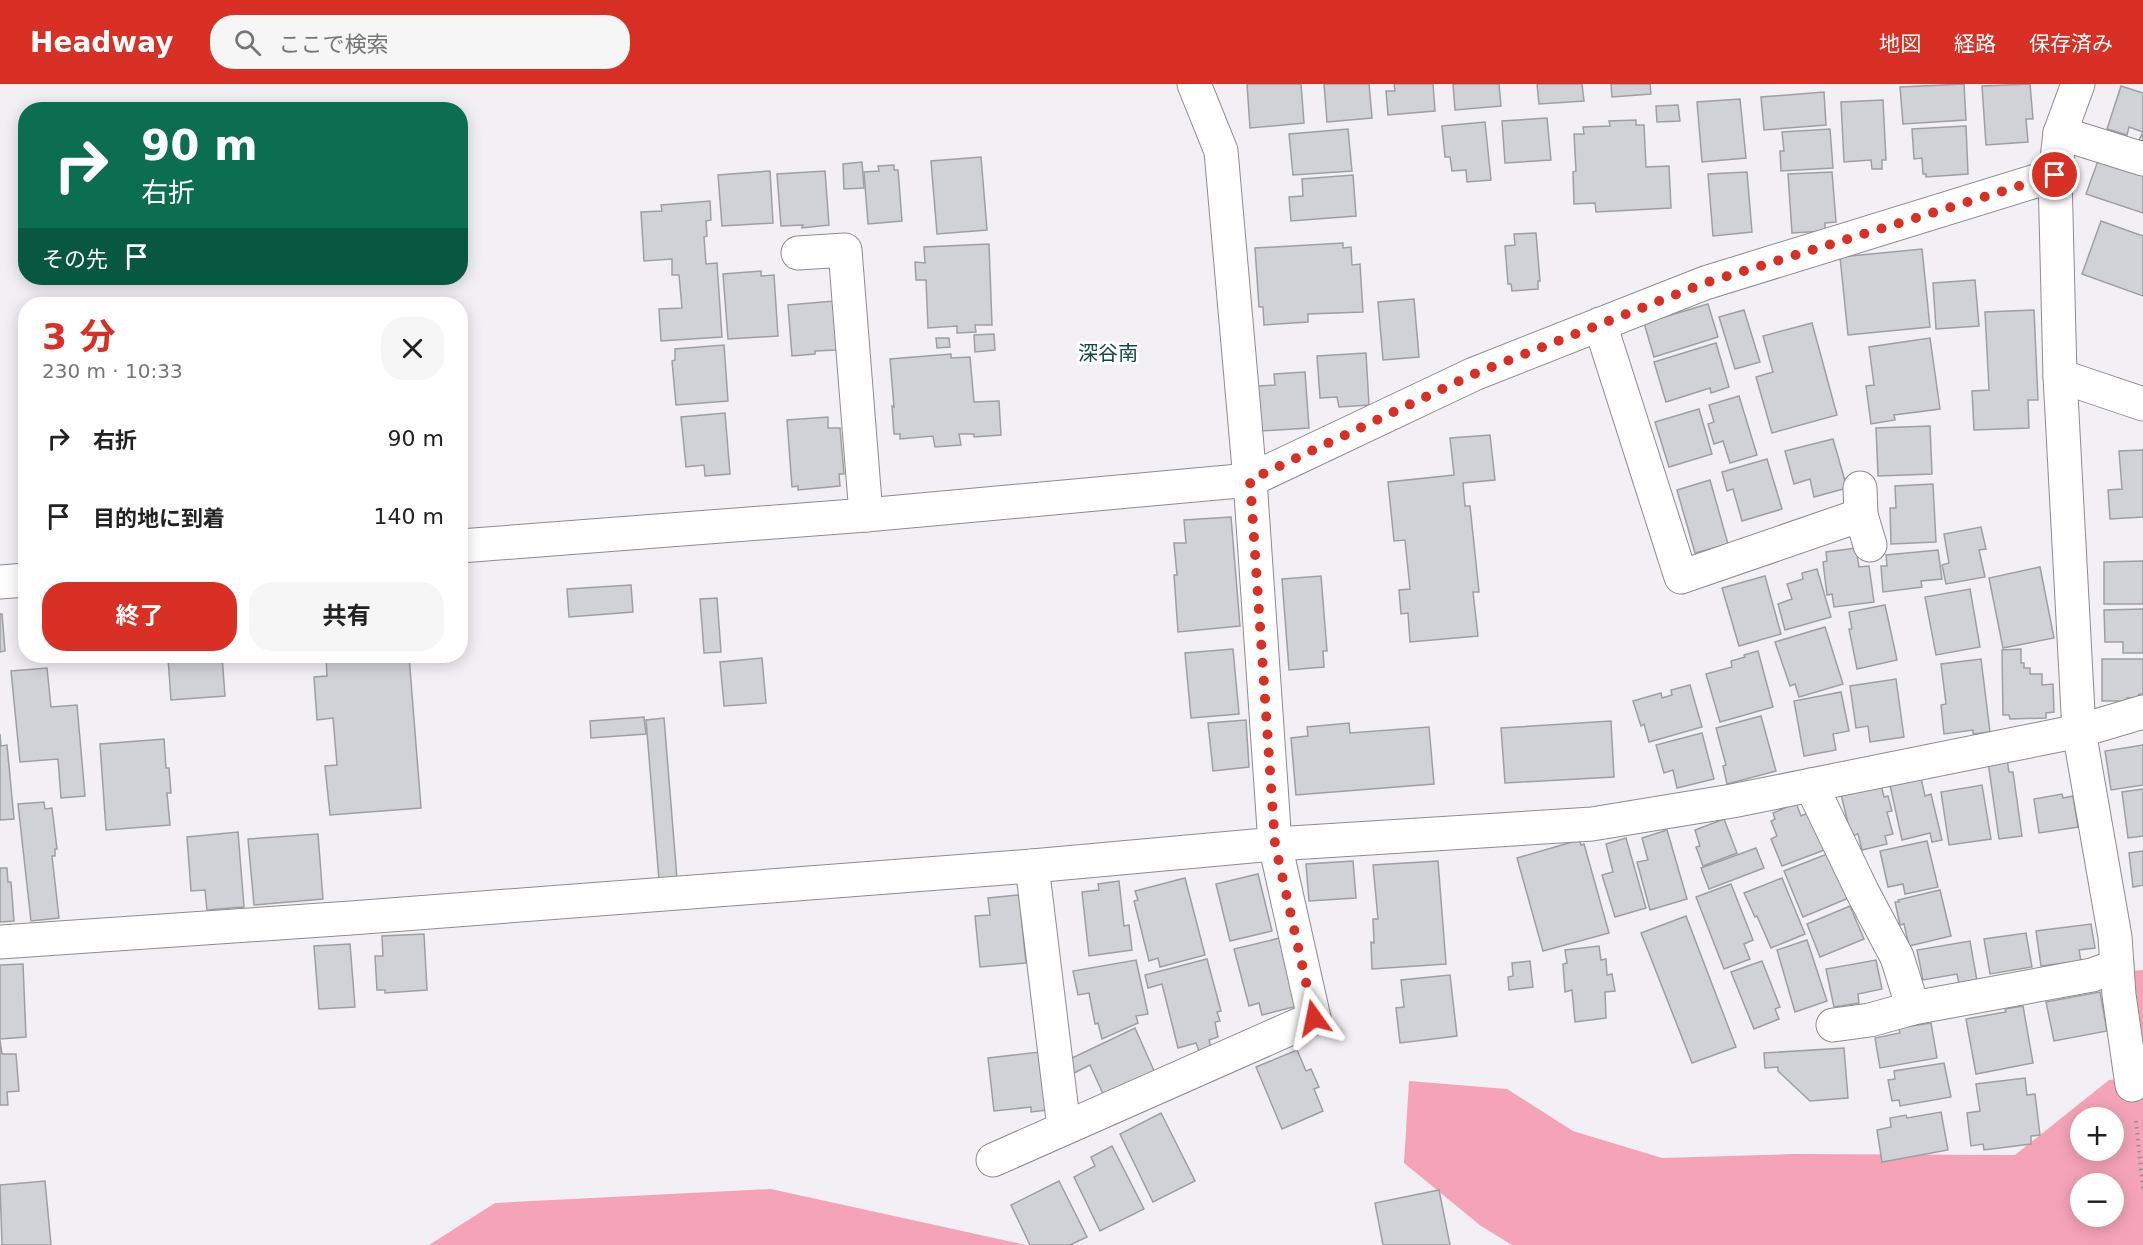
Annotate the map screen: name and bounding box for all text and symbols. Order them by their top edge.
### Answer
search box [210,15,630,69]
text: Headway [30,26,174,59]
icon: search [231,26,264,59]
text: ここで検索 [279,32,389,57]
text: 地図 [1879,32,1921,56]
text: 経路 [1954,32,1996,56]
text: 保存済み [2029,32,2113,56]
text: 90 m [141,121,258,170]
icon: right [42,126,120,204]
pin [2029,149,2080,200]
icon: arrive [2038,158,2071,191]
text: 右折 [141,177,195,208]
icon: arrive [120,240,153,273]
text: その先 [42,247,108,272]
text: 3 分 [42,316,116,357]
button: close [381,317,444,380]
district label: 深谷南 [1078,341,1138,365]
text: 230 m · 10:33 [42,359,183,383]
icon: right [42,422,75,455]
text: 90 m [388,426,444,451]
text: 右折 [93,428,137,453]
icon: arrive [42,500,75,533]
text: 140 m [374,504,444,529]
text: 目的地に到着 [93,506,225,531]
button: 終了 [42,582,237,651]
button: 共有 [249,582,444,651]
position arrow [1282,986,1346,1050]
map controls [2070,1107,2124,1227]
button: + [2070,1107,2124,1161]
button: − [2070,1173,2124,1227]

